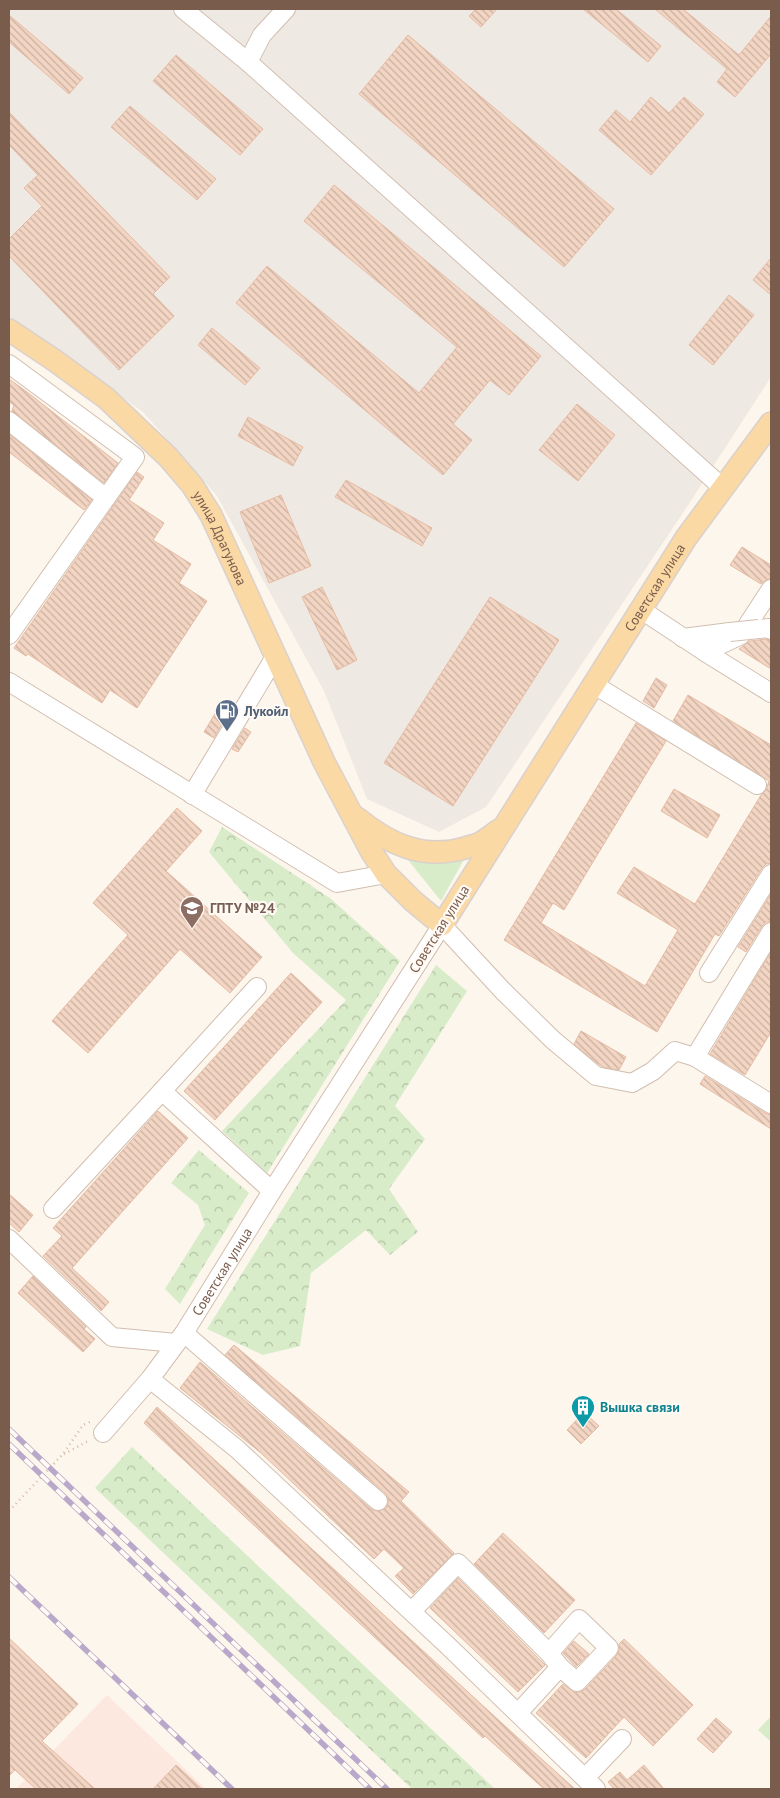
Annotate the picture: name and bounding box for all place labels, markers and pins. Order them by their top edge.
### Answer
fuel station icon: Лукойл [214,698,240,732]
place label: Лукойл [243,702,288,720]
school or university icon: ГПТУ №24 [179,895,205,929]
place label: ГПТУ №24 [210,899,275,917]
building icon: Вышка связи [570,1394,596,1428]
place label: Вышка связи [600,1398,680,1416]

